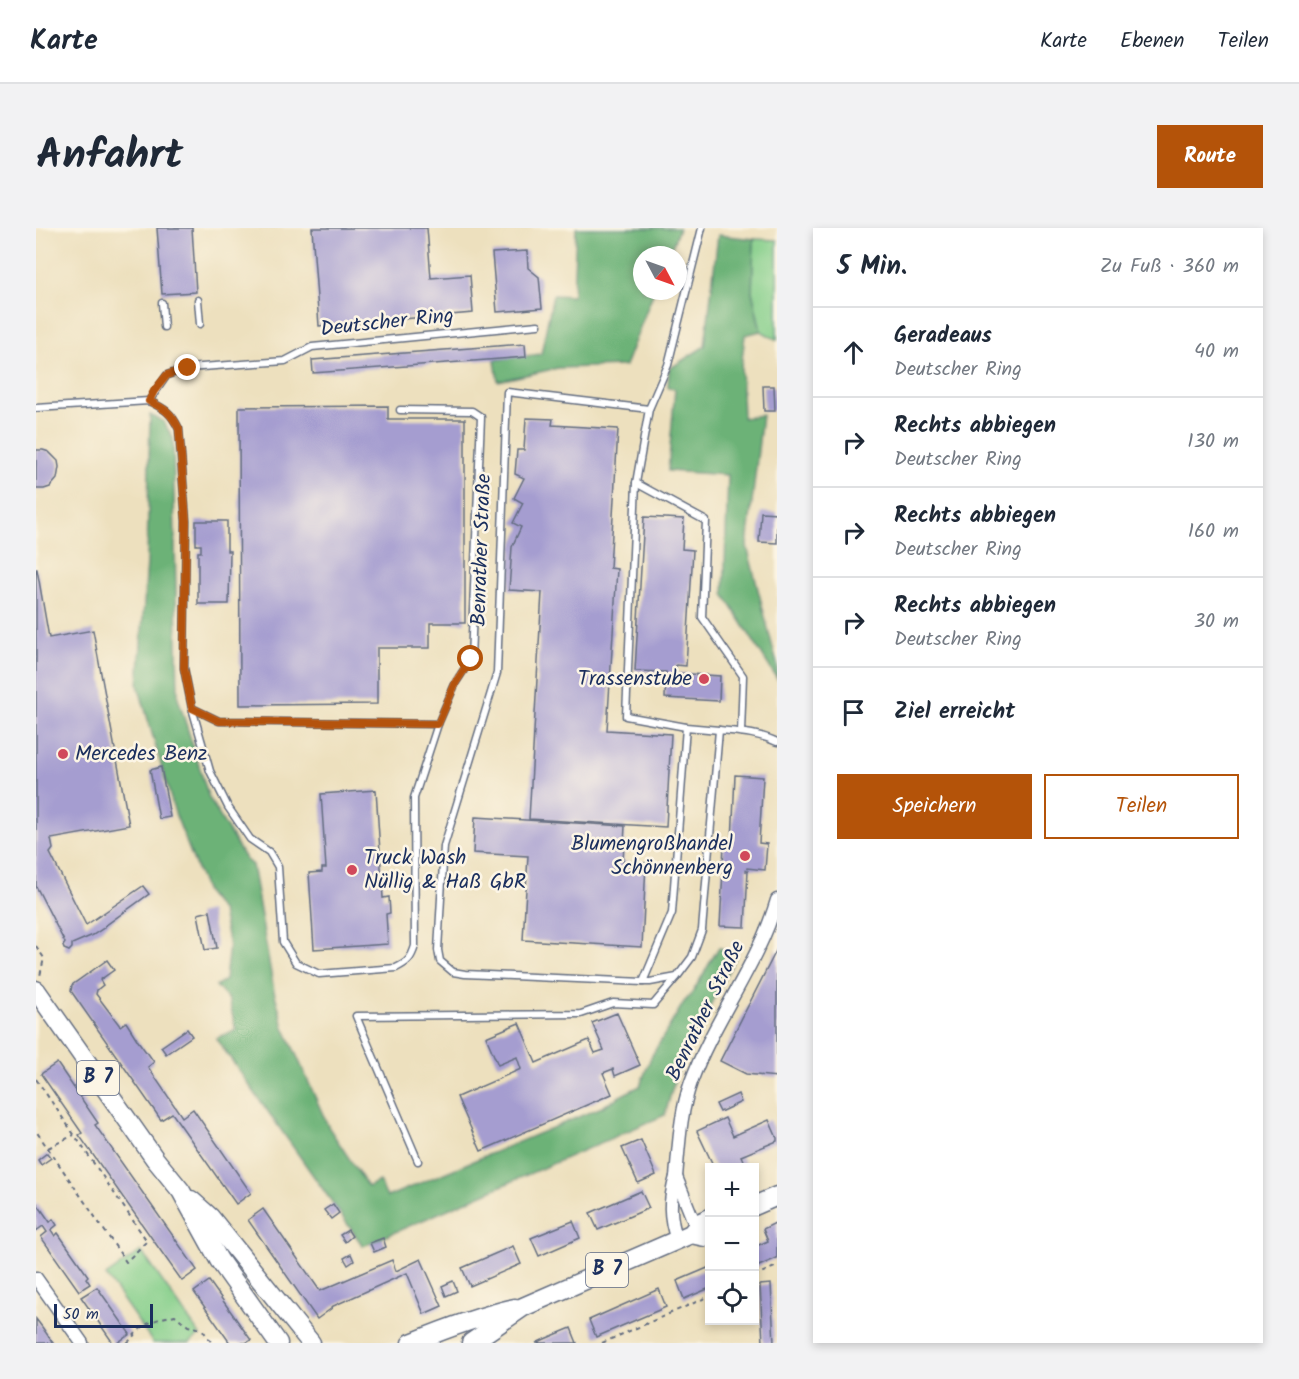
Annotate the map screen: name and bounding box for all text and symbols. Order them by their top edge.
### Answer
text: Karte [30,19,98,64]
text: Karte [1040,25,1087,58]
text: Ebenen [1120,25,1185,58]
text: Teilen [1218,25,1269,58]
text: Anfahrt [36,123,183,190]
button: Route [1157,125,1263,188]
north arrow [633,246,687,300]
text: 5 Min. [837,246,907,288]
text: Zu Fuß · 360 m [1100,251,1239,283]
street label: Deutscher Ring [319,300,455,346]
text: Geradeaus [894,319,992,354]
icon: ahead [837,336,870,369]
text: 40 m [1194,336,1239,368]
route end [174,354,200,380]
text: Deutscher Ring [894,354,1022,386]
text: Rechts abbiegen [894,409,1056,444]
icon: right [837,426,870,459]
text: 130 m [1187,426,1239,458]
text: Deutscher Ring [894,444,1022,476]
street label: Benrather Straße [463,473,501,627]
text: Rechts abbiegen [894,499,1056,534]
icon: right [837,516,870,549]
text: 160 m [1188,516,1239,548]
text: Deutscher Ring [894,534,1022,566]
text: Rechts abbiegen [894,589,1056,624]
icon: right [837,606,870,639]
text: 30 m [1194,606,1239,638]
text: Deutscher Ring [894,624,1022,656]
route start [457,645,483,671]
place label: Trassenstube [578,663,693,696]
marker: Trassenstube [697,672,711,686]
text: Ziel erreicht [894,695,1015,730]
icon: arrive [837,696,870,729]
place label: Mercedes Benz [75,738,207,771]
marker: Mercedes Benz [56,747,70,761]
button: Speichern [837,774,1032,839]
button: Teilen [1044,774,1239,839]
place label: Blumengroßhandel Schönnenberg [571,828,733,885]
place label: Truck Wash Nüllig & Haß GbR [364,842,526,899]
marker: Blumengroßhandel Schönnenberg [738,849,752,863]
marker: Truck Wash Nüllig & Haß GbR [345,863,359,877]
street label: Benrather Straße [658,935,755,1087]
road number: B 7 [77,1061,119,1095]
map controls [705,1163,759,1325]
button: + [705,1163,759,1217]
button: − [705,1217,759,1271]
road number: B 7 [586,1253,628,1287]
button: locate [705,1271,759,1325]
scale bar [54,1301,153,1328]
text: 50 m [63,1302,99,1327]

